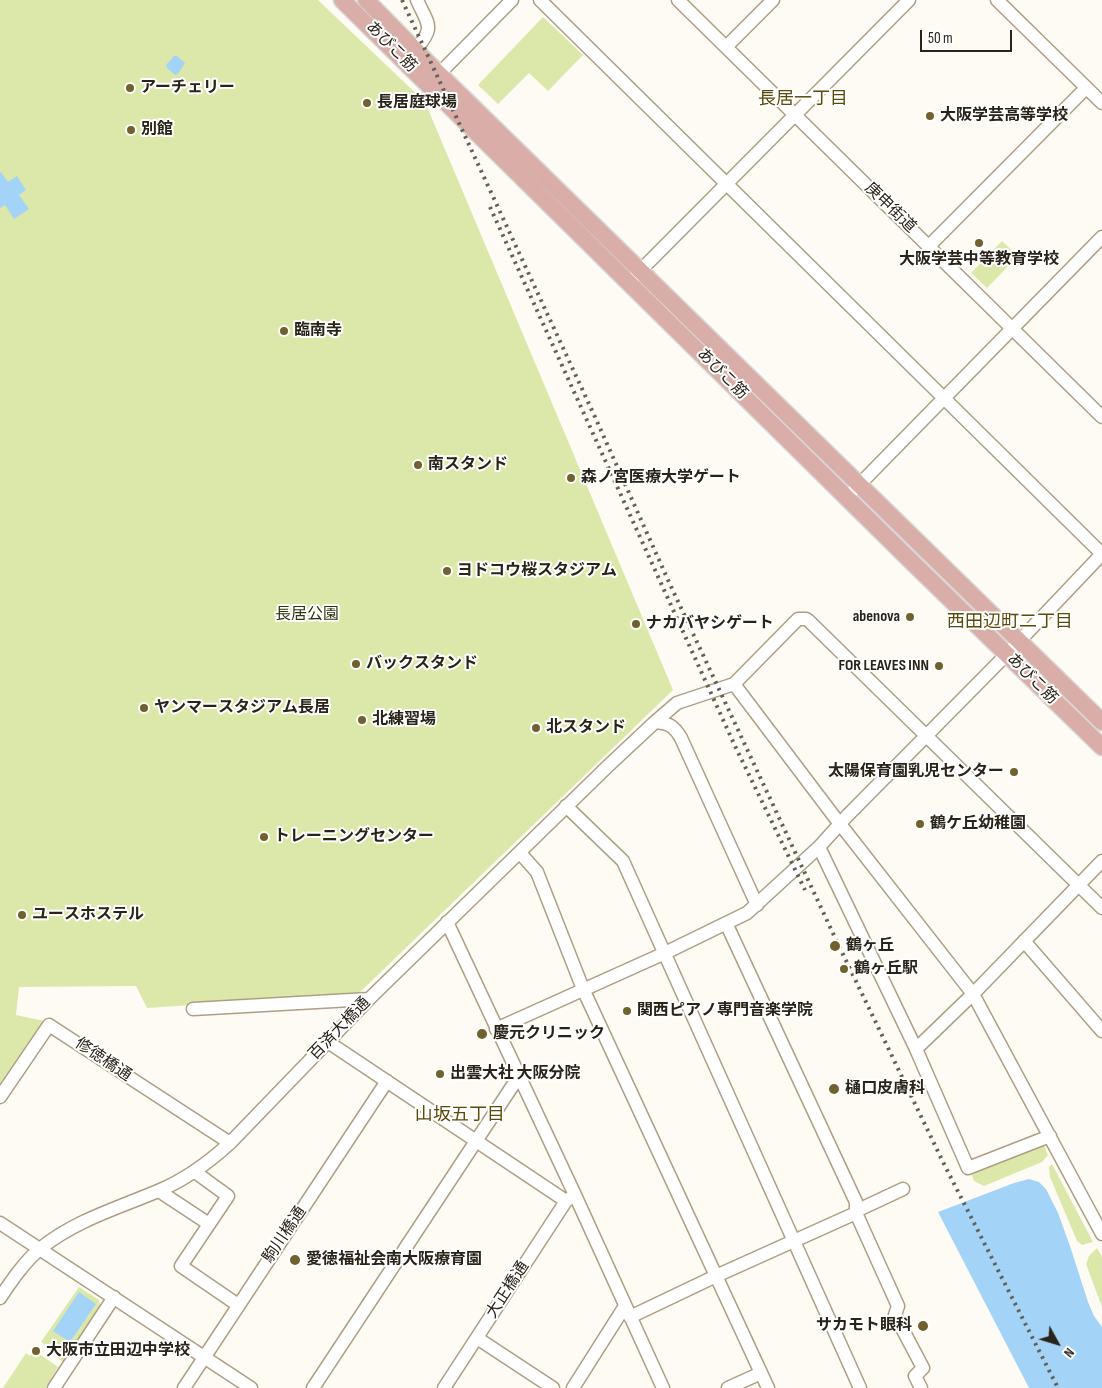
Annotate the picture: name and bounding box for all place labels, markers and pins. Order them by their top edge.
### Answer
place label: アーチェリー [140,78,235,98]
marker: アーチェリー [124,82,136,94]
place label: 長居庭球場 [377,93,457,113]
marker: 長居庭球場 [361,97,373,109]
place label: 大阪学芸高等学校 [940,106,1068,126]
marker: 大阪学芸高等学校 [924,110,936,122]
place label: 別館 [141,120,173,140]
marker: 別館 [125,124,137,136]
marker: 大阪学芸中等教育学校 [973,237,985,249]
place label: 大阪学芸中等教育学校 [899,250,1059,270]
place label: 臨南寺 [294,321,342,341]
marker: 臨南寺 [278,325,290,337]
place label: 南スタンド [428,455,508,475]
marker: 南スタンド [412,459,424,471]
place label: 森ノ宮医療大学ゲート [581,468,741,488]
marker: 森ノ宮医療大学ゲート [565,472,577,484]
place label: ヨドコウ桜スタジアム [457,561,617,581]
marker: ヨドコウ桜スタジアム [441,565,453,577]
place label: abenova [853,607,900,627]
marker: abenova [904,611,916,623]
place label: ナカバヤシゲート [646,614,774,634]
marker: ナカバヤシゲート [630,618,642,630]
place label: バックスタンド [366,654,478,674]
place label: FOR LEAVES INN [838,656,929,676]
marker: バックスタンド [350,658,362,670]
marker: FOR LEAVES INN [933,660,945,672]
place label: ヤンマースタジアム長居 [154,698,330,718]
marker: ヤンマースタジアム長居 [138,702,150,714]
place label: 北練習場 [372,710,436,730]
marker: 北練習場 [356,714,368,726]
place label: 北スタンド [546,718,626,738]
marker: 北スタンド [530,722,542,734]
place label: 太陽保育園乳児センター [828,762,1004,782]
marker: 太陽保育園乳児センター [1008,766,1020,778]
place label: 鶴ケ丘幼稚園 [930,814,1026,834]
marker: 鶴ケ丘幼稚園 [914,818,926,830]
place label: トレーニングセンター [274,827,434,847]
marker: トレーニングセンター [258,831,270,843]
place label: ユースホステル [32,905,144,925]
marker: ユースホステル [16,909,28,921]
place label: 鶴ヶ丘 [846,936,894,956]
marker: 鶴ヶ丘 [828,939,842,953]
place label: 鶴ヶ丘駅 [854,959,918,979]
marker: 鶴ヶ丘駅 [838,963,850,975]
place label: 関西ピアノ専門音楽学院 [637,1001,813,1021]
marker: 関西ピアノ専門音楽学院 [621,1005,633,1017]
place label: 慶元クリニック [493,1024,605,1044]
marker: 慶元クリニック [475,1027,489,1041]
place label: 出雲大社 大阪分院 [450,1064,580,1084]
marker: 出雲大社 大阪分院 [434,1068,446,1080]
place label: 樋口皮膚科 [845,1079,925,1099]
marker: 樋口皮膚科 [827,1082,841,1096]
place label: 愛徳福祉会南大阪療育園 [306,1250,482,1270]
marker: 愛徳福祉会南大阪療育園 [288,1253,302,1267]
place label: サカモト眼科 [816,1316,912,1336]
marker: サカモト眼科 [916,1319,930,1333]
place label: 大阪市立田辺中学校 [46,1341,190,1361]
marker: 大阪市立田辺中学校 [30,1345,42,1357]

